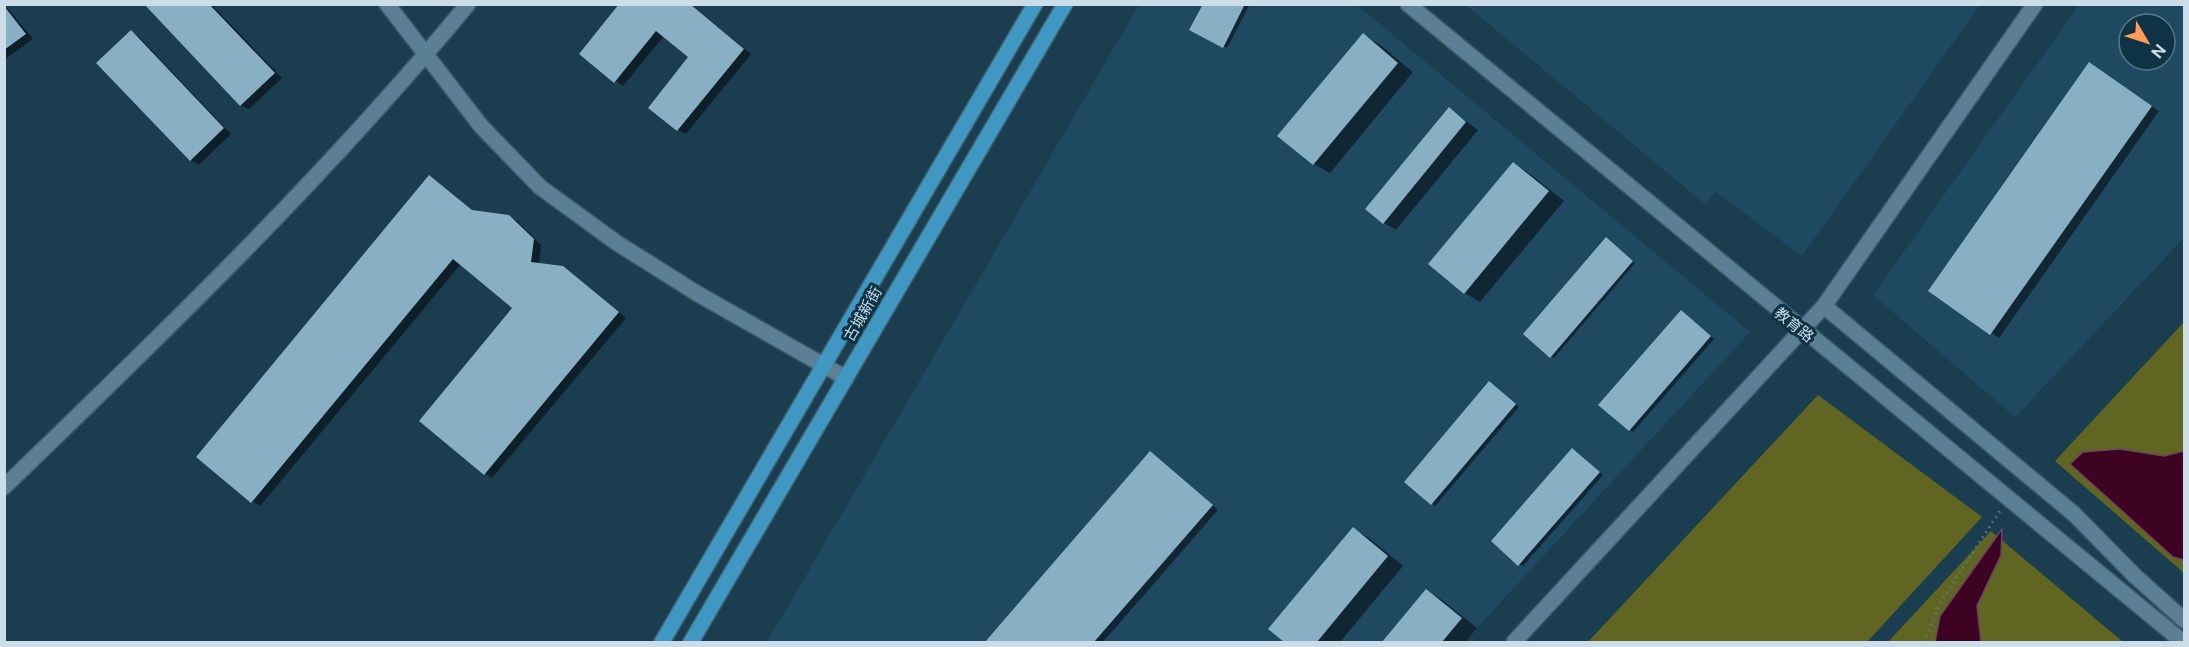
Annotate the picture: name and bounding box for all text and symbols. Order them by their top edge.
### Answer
north arrow [2117,12,2177,72]
text: N [2147,40,2170,62]
street label: 古城新街 [840,284,885,344]
street label: 教育路 [1771,304,1817,345]

